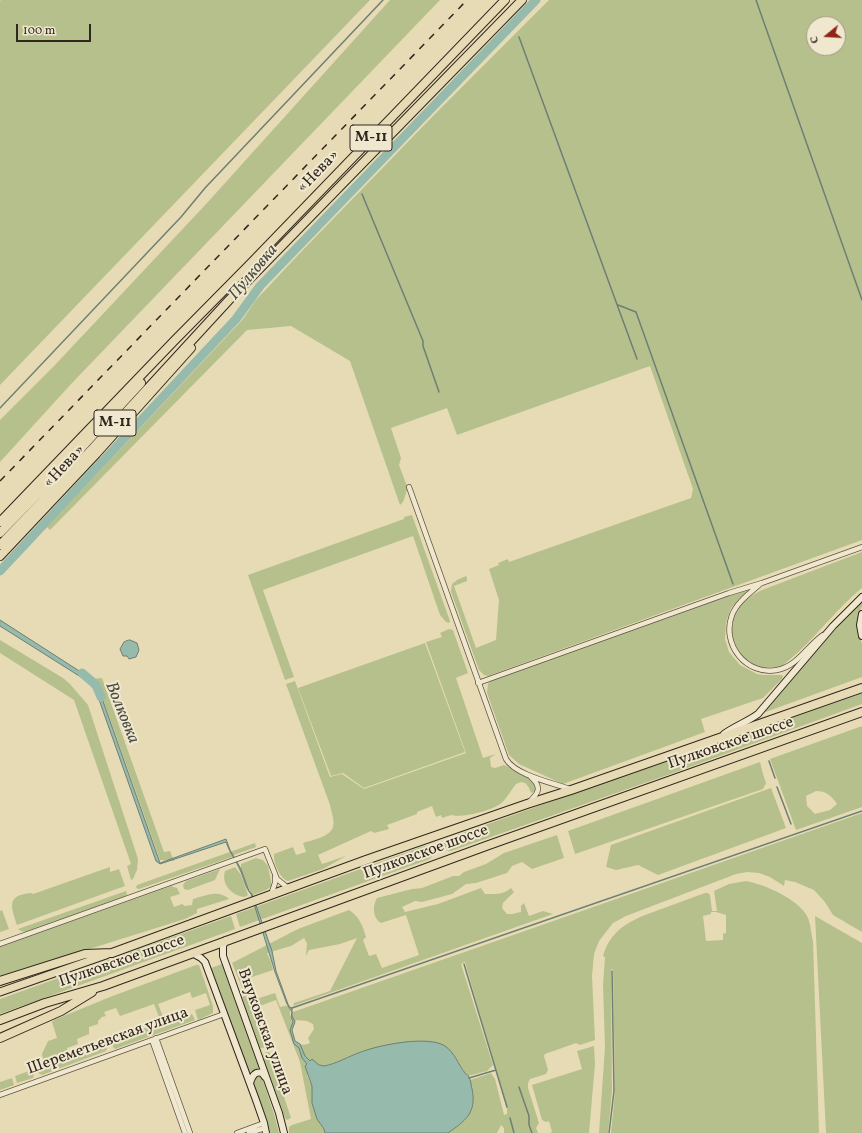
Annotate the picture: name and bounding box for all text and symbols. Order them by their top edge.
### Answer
scale bar [18,16,93,42]
north arrow [806,16,846,56]
text: 100 m [23,23,55,39]
text: С [807,34,823,45]
road number: М-11 [350,125,392,151]
street label: «Нева» [294,147,344,197]
water label: Пулковка [225,241,283,305]
road number: М-11 [94,410,136,436]
street label: «Нева» [40,441,90,493]
water label: Волковка [99,679,143,747]
street label: Пулковское шоссе [666,713,796,775]
street label: Пулковское шоссе [361,821,491,885]
street label: Пулковское шоссе [57,931,187,993]
street label: Внуковская улица [232,966,296,1098]
street label: Шереметьевская улица [25,1004,191,1080]

